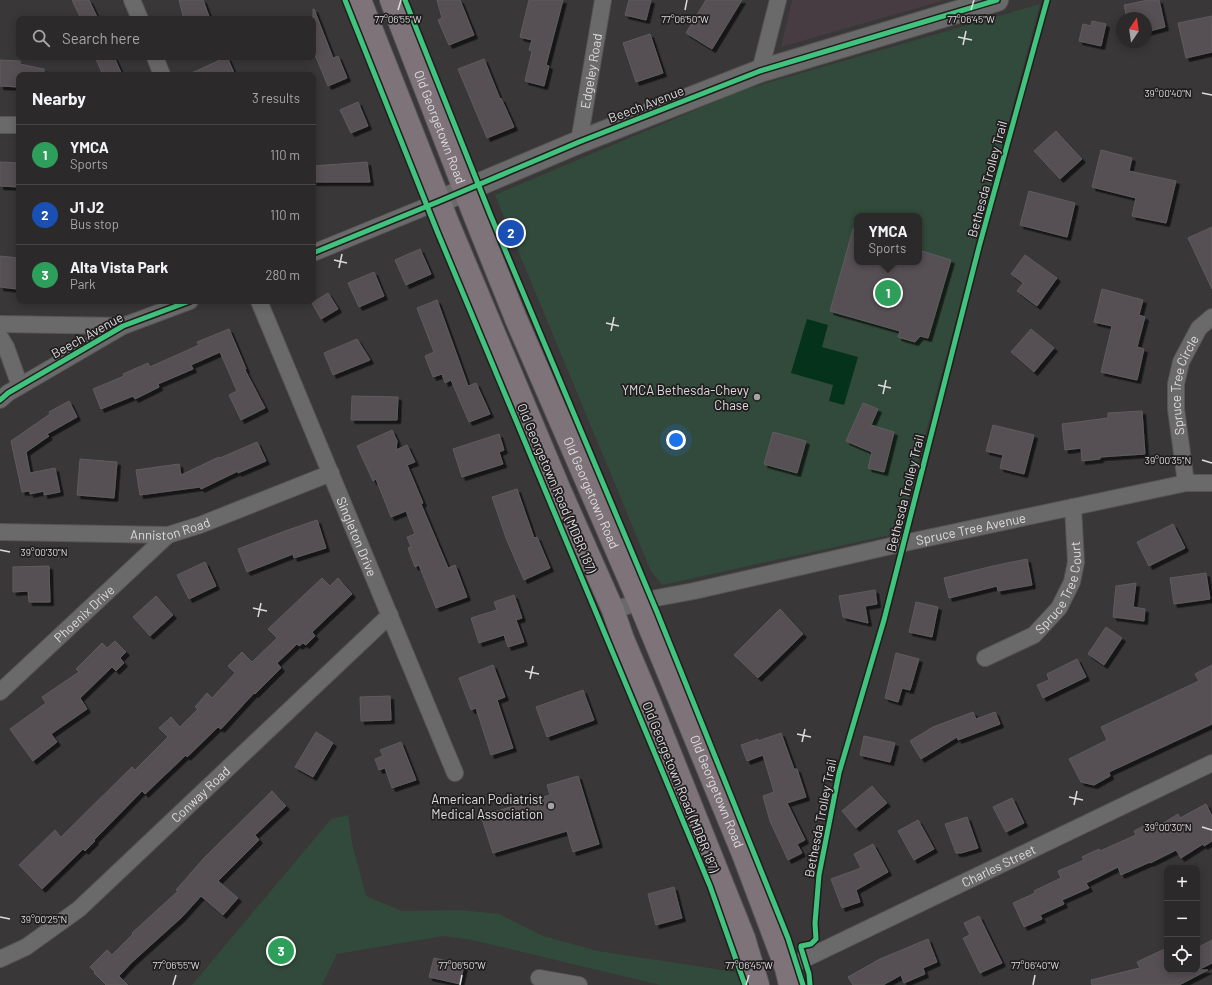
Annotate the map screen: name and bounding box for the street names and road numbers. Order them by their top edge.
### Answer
street label: Edgeley Road [577,32,605,110]
street label: Old Georgetown Road [411,68,469,186]
street label: Beech Avenue [606,82,686,126]
street label: Bethesda Trolley Trail [964,119,1010,239]
street label: Beech Avenue [48,309,126,361]
street label: Spruce Tree Circle [1168,332,1202,436]
street label: Old Georgetown Road (MDBR 187) [514,401,600,575]
street label: Bethesda Trolley Trail [883,433,927,553]
street label: Old Georgetown Road [559,434,623,550]
street label: Singleton Drive [333,494,381,579]
street label: Spruce Tree Avenue [914,509,1027,548]
street label: Anniston Road [130,514,212,543]
street label: Spruce Tree Court [1031,541,1084,637]
street label: Phoenix Drive [50,581,118,646]
street label: Old Georgetown Road (MDBR 187) [639,699,723,875]
street label: Old Georgetown Road [686,733,748,849]
street label: Bethesda Trolley Trail [801,757,839,879]
street label: Conway Road [168,763,233,826]
street label: Charles Street [959,841,1038,890]

